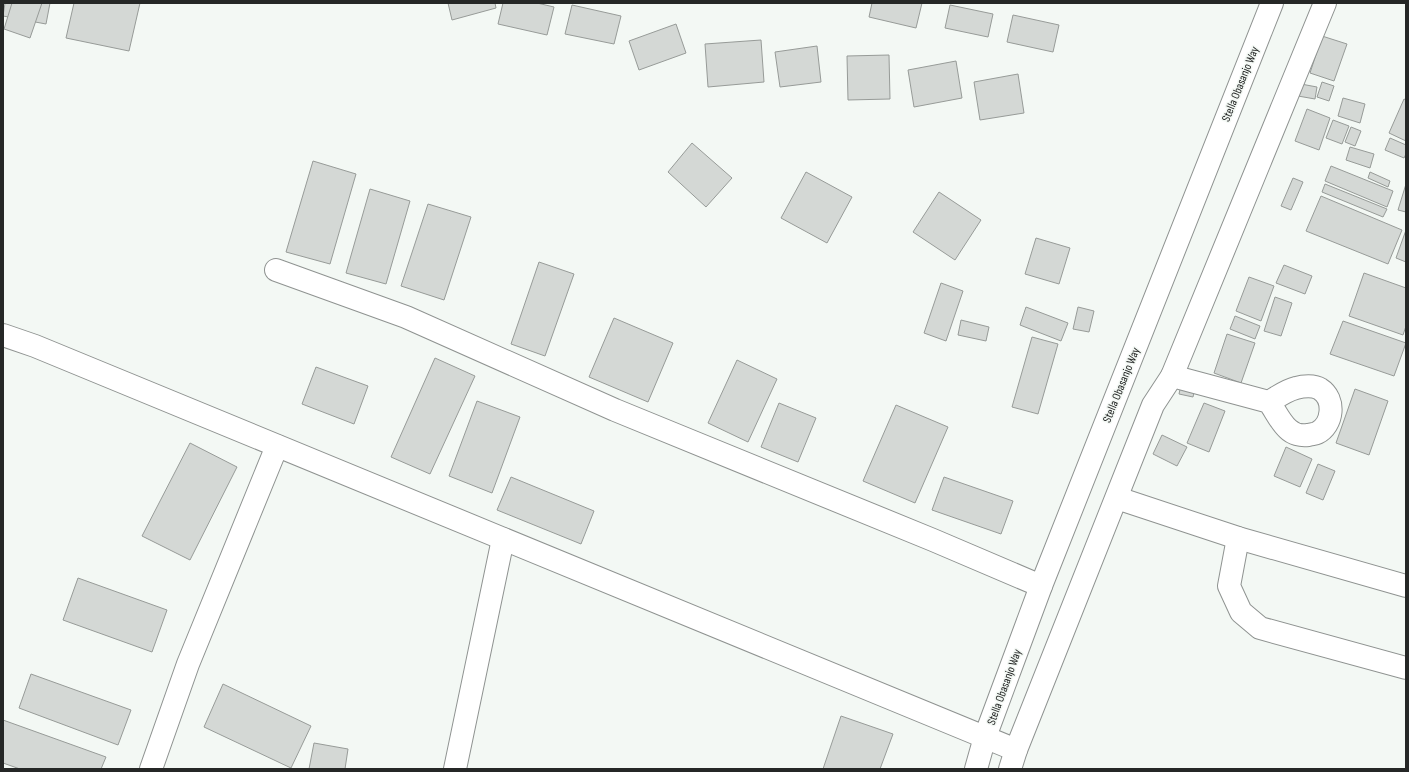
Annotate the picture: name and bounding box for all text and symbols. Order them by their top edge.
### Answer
street label: Stella Obasanjo Way [1219,44,1262,124]
street label: Stella Obasanjo Way [1100,345,1143,425]
street label: Stella Obasanjo Way [984,647,1025,727]

